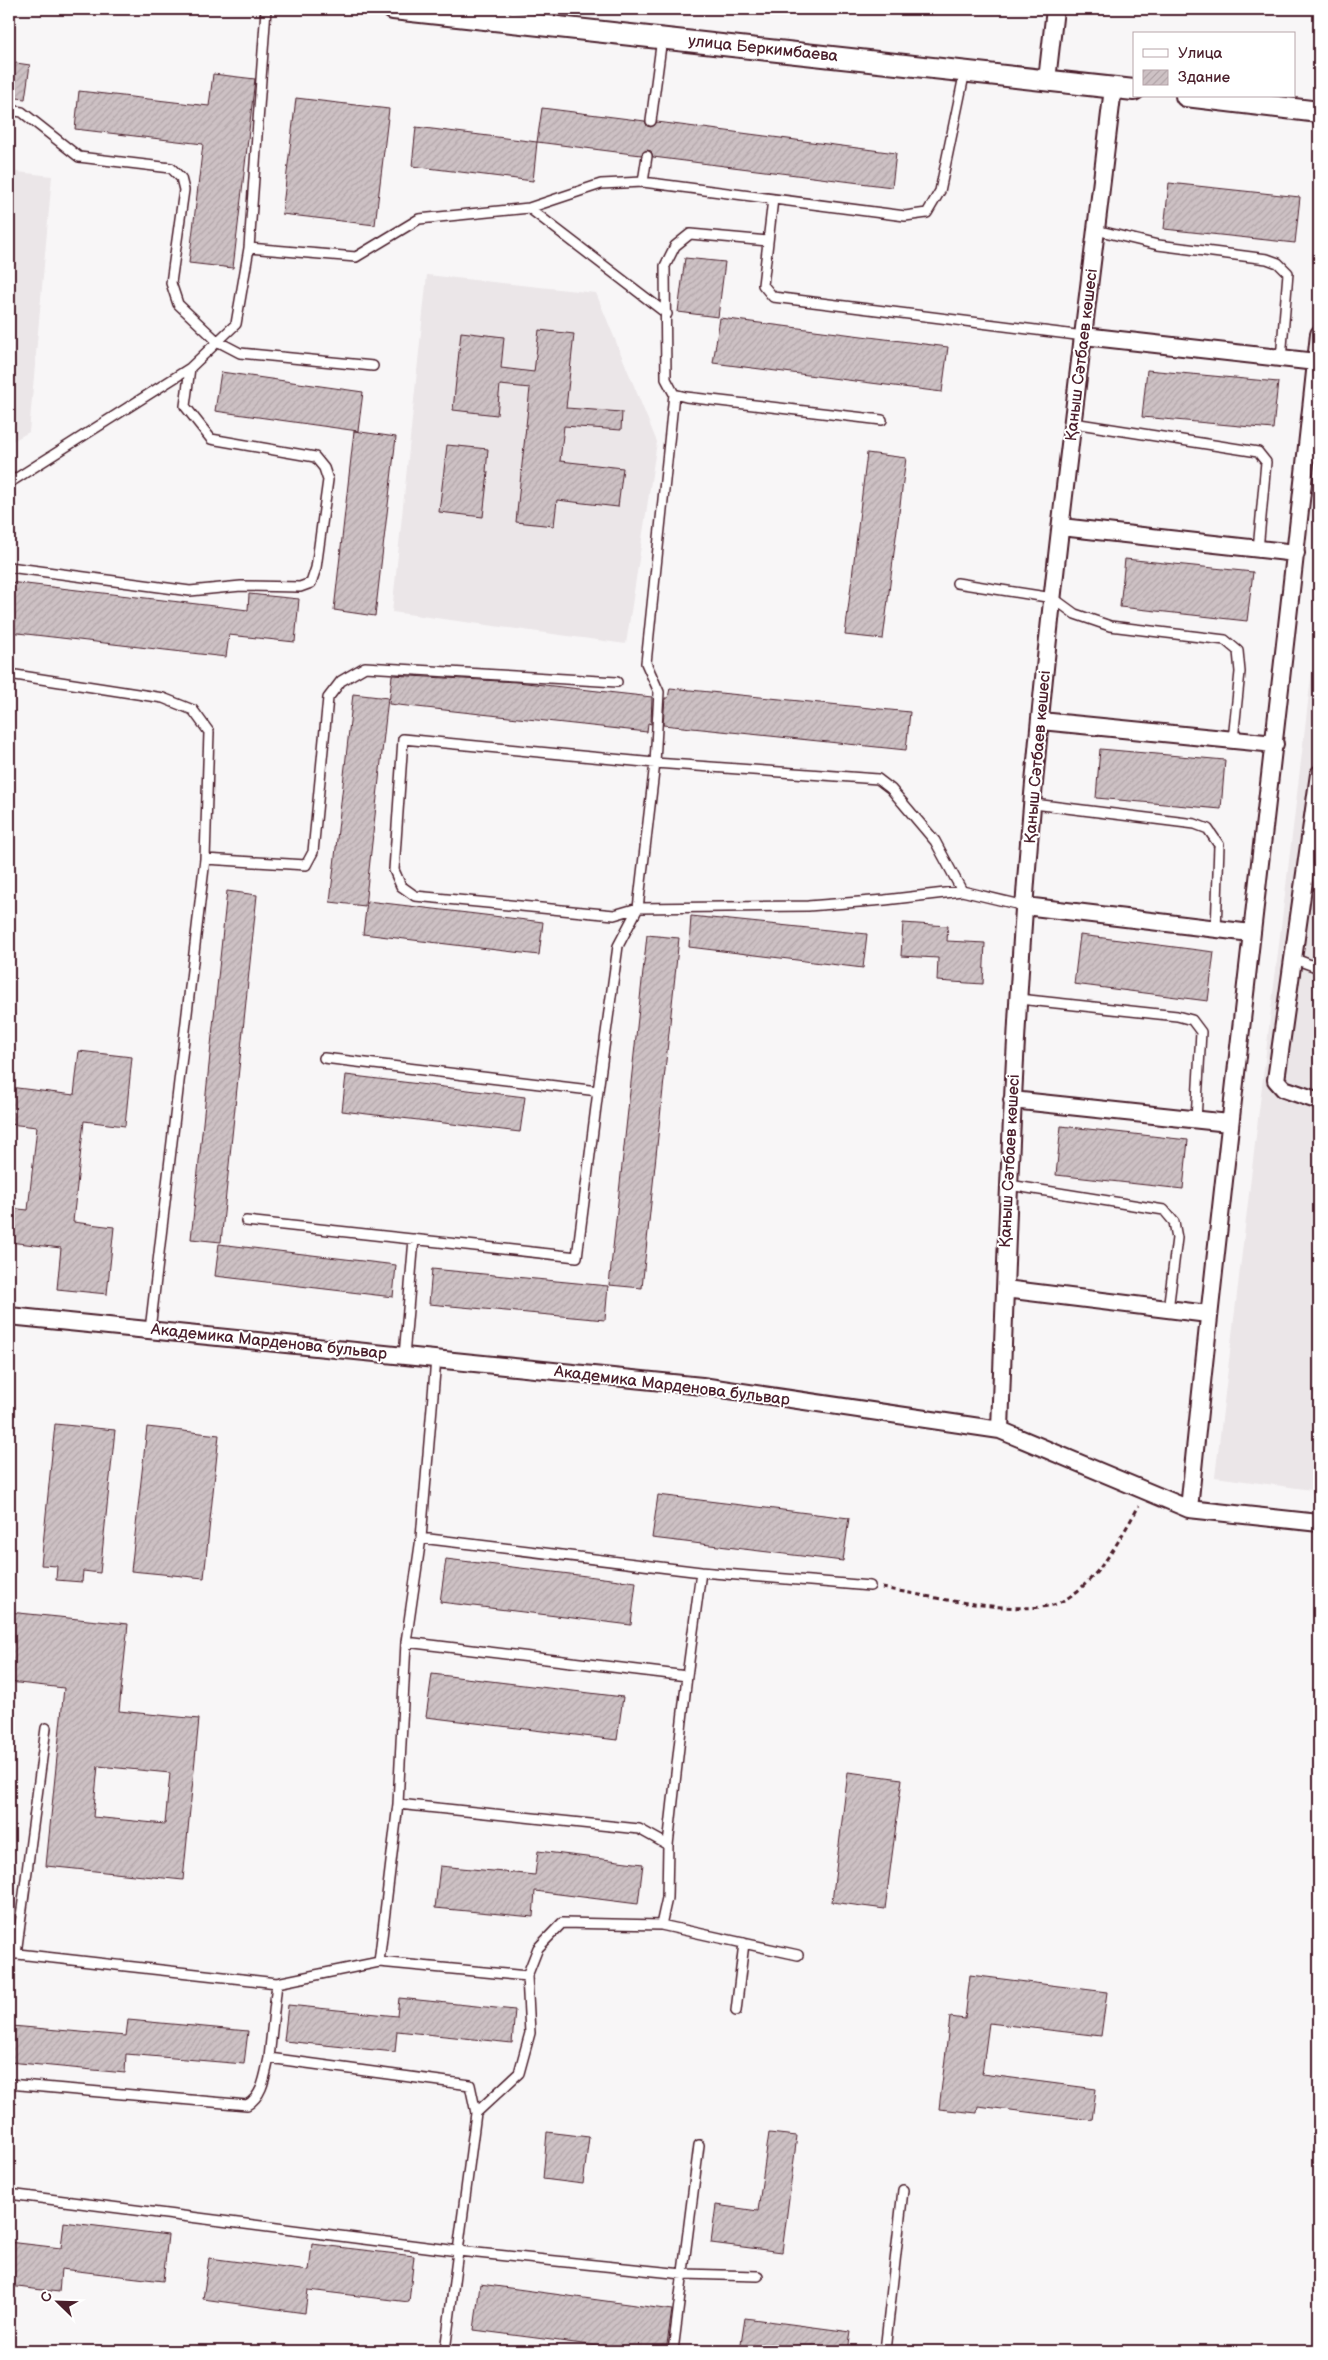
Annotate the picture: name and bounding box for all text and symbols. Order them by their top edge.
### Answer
street label: улица Беркимбаева [687,32,839,66]
legend [1133,32,1296,98]
text: Улица [1178,44,1223,63]
text: Здание [1178,68,1230,87]
street label: Қаныш Сәтбаев көшесі [1062,268,1102,442]
street label: Қаныш Сәтбаев көшесі [1021,670,1055,844]
street label: Қаныш Сәтбаев көшесі [996,1074,1024,1248]
street label: Академика Марденова бульвар [149,1320,388,1364]
street label: Академика Марденова бульвар [552,1362,791,1410]
north arrow [32,2278,82,2328]
text: С [37,2289,56,2305]

